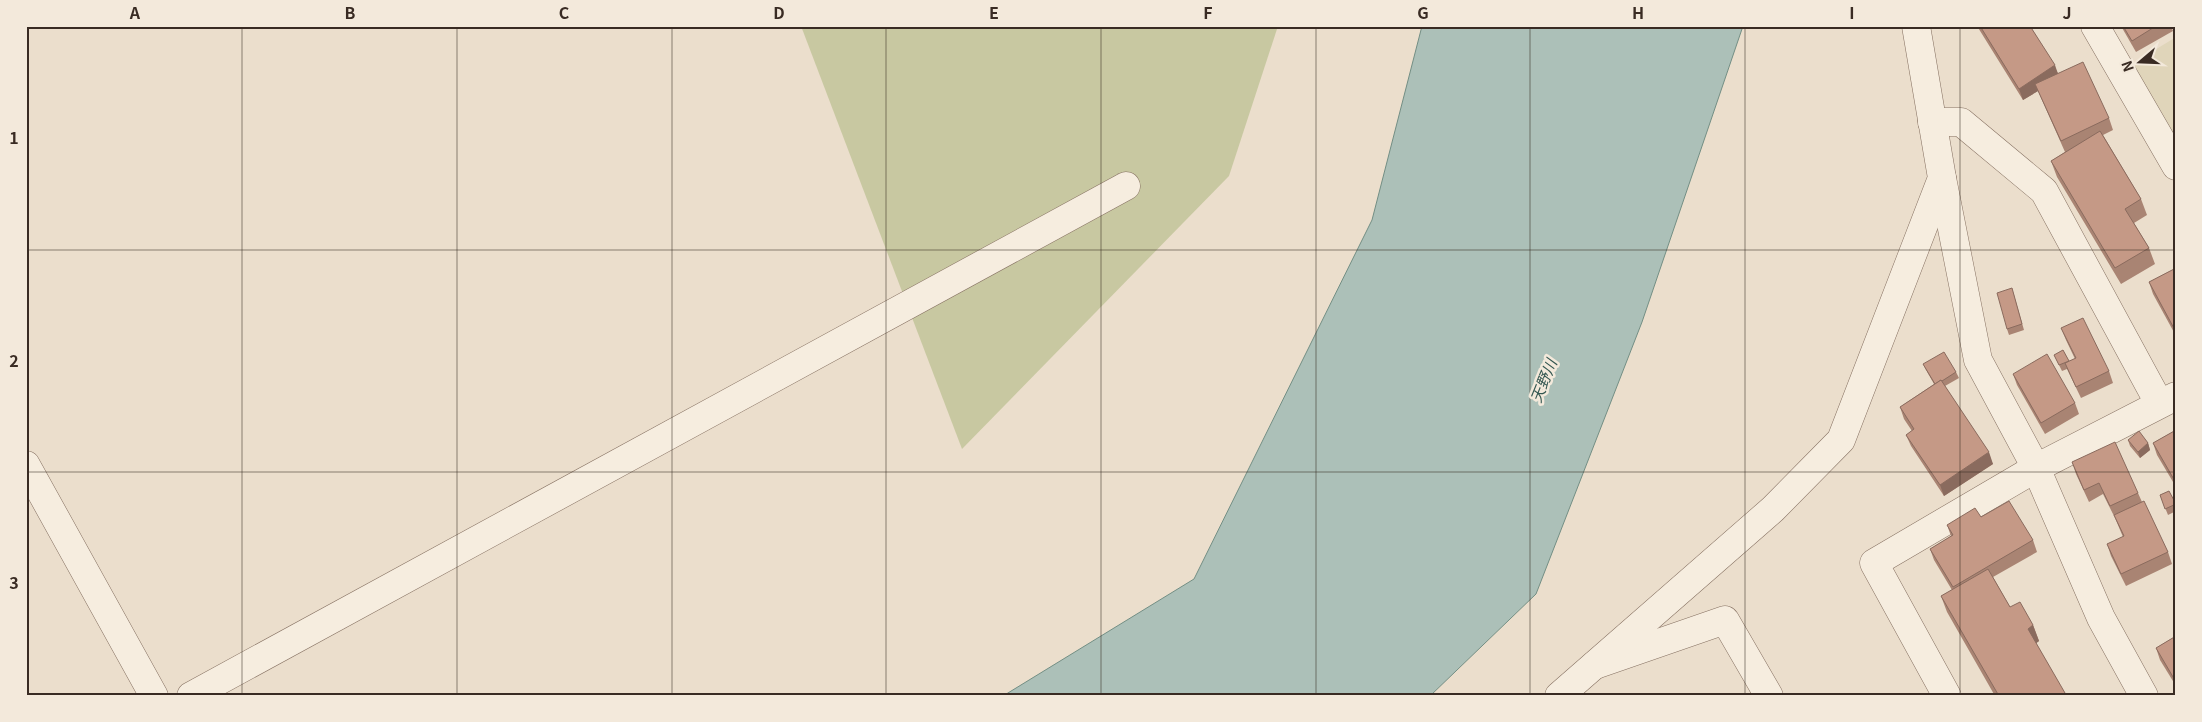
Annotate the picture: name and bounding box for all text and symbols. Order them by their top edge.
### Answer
text: A [129,0,141,24]
text: B [345,0,356,24]
text: C [559,0,570,24]
text: D [773,0,785,24]
text: E [989,0,999,24]
text: F [1203,0,1213,24]
text: G [1417,0,1429,24]
text: H [1632,0,1644,24]
text: I [1849,0,1855,24]
text: J [2062,0,2072,24]
north arrow [2114,38,2164,88]
text: N [2116,58,2138,75]
text: 1 [9,125,19,149]
text: 2 [9,348,19,372]
water label: 天野川 [1524,354,1562,405]
text: 3 [9,570,19,594]

